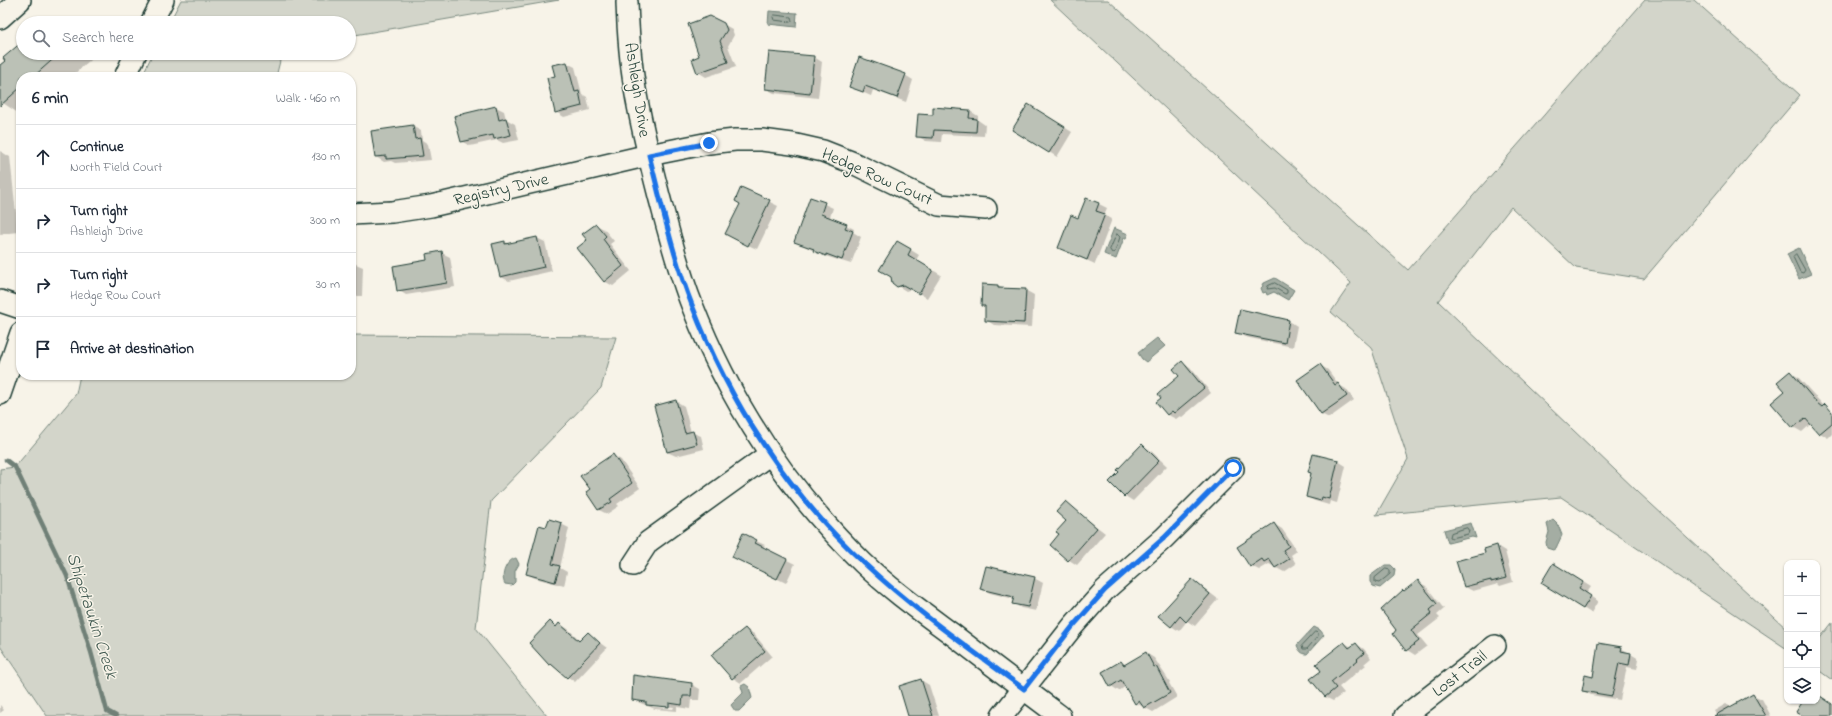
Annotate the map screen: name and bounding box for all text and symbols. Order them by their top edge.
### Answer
search box [16,16,356,60]
icon: search [30,27,52,49]
text: Search here [62,27,134,49]
street label: Ashleigh Drive [615,41,657,140]
text: 6 min [32,86,68,111]
text: Walk · 460 m [276,89,340,108]
route end [700,134,718,152]
text: Continue [70,136,124,158]
street label: Hedge Row Court [817,141,937,215]
icon: ahead [32,146,54,168]
text: 130 m [312,147,340,166]
text: North Field Court [70,158,162,177]
street label: Registry Drive [451,167,552,215]
text: Turn right [70,200,128,222]
icon: right [32,210,54,232]
text: 300 m [310,211,340,230]
text: Ashleigh Drive [70,222,143,241]
text: Turn right [70,264,128,286]
icon: right [32,274,54,296]
text: 30 m [316,275,340,294]
text: Hedge Row Court [70,286,161,305]
icon: arrive [32,338,54,360]
text: Arrive at destination [70,338,194,360]
route start [1224,459,1242,477]
water label: Shipetaukin Creek [58,550,124,683]
map controls [1784,560,1820,704]
button: + [1784,560,1820,596]
button: − [1784,596,1820,632]
button: locate [1784,632,1820,668]
street label: Lost Trail [1427,644,1493,704]
button: layers [1784,668,1820,704]

